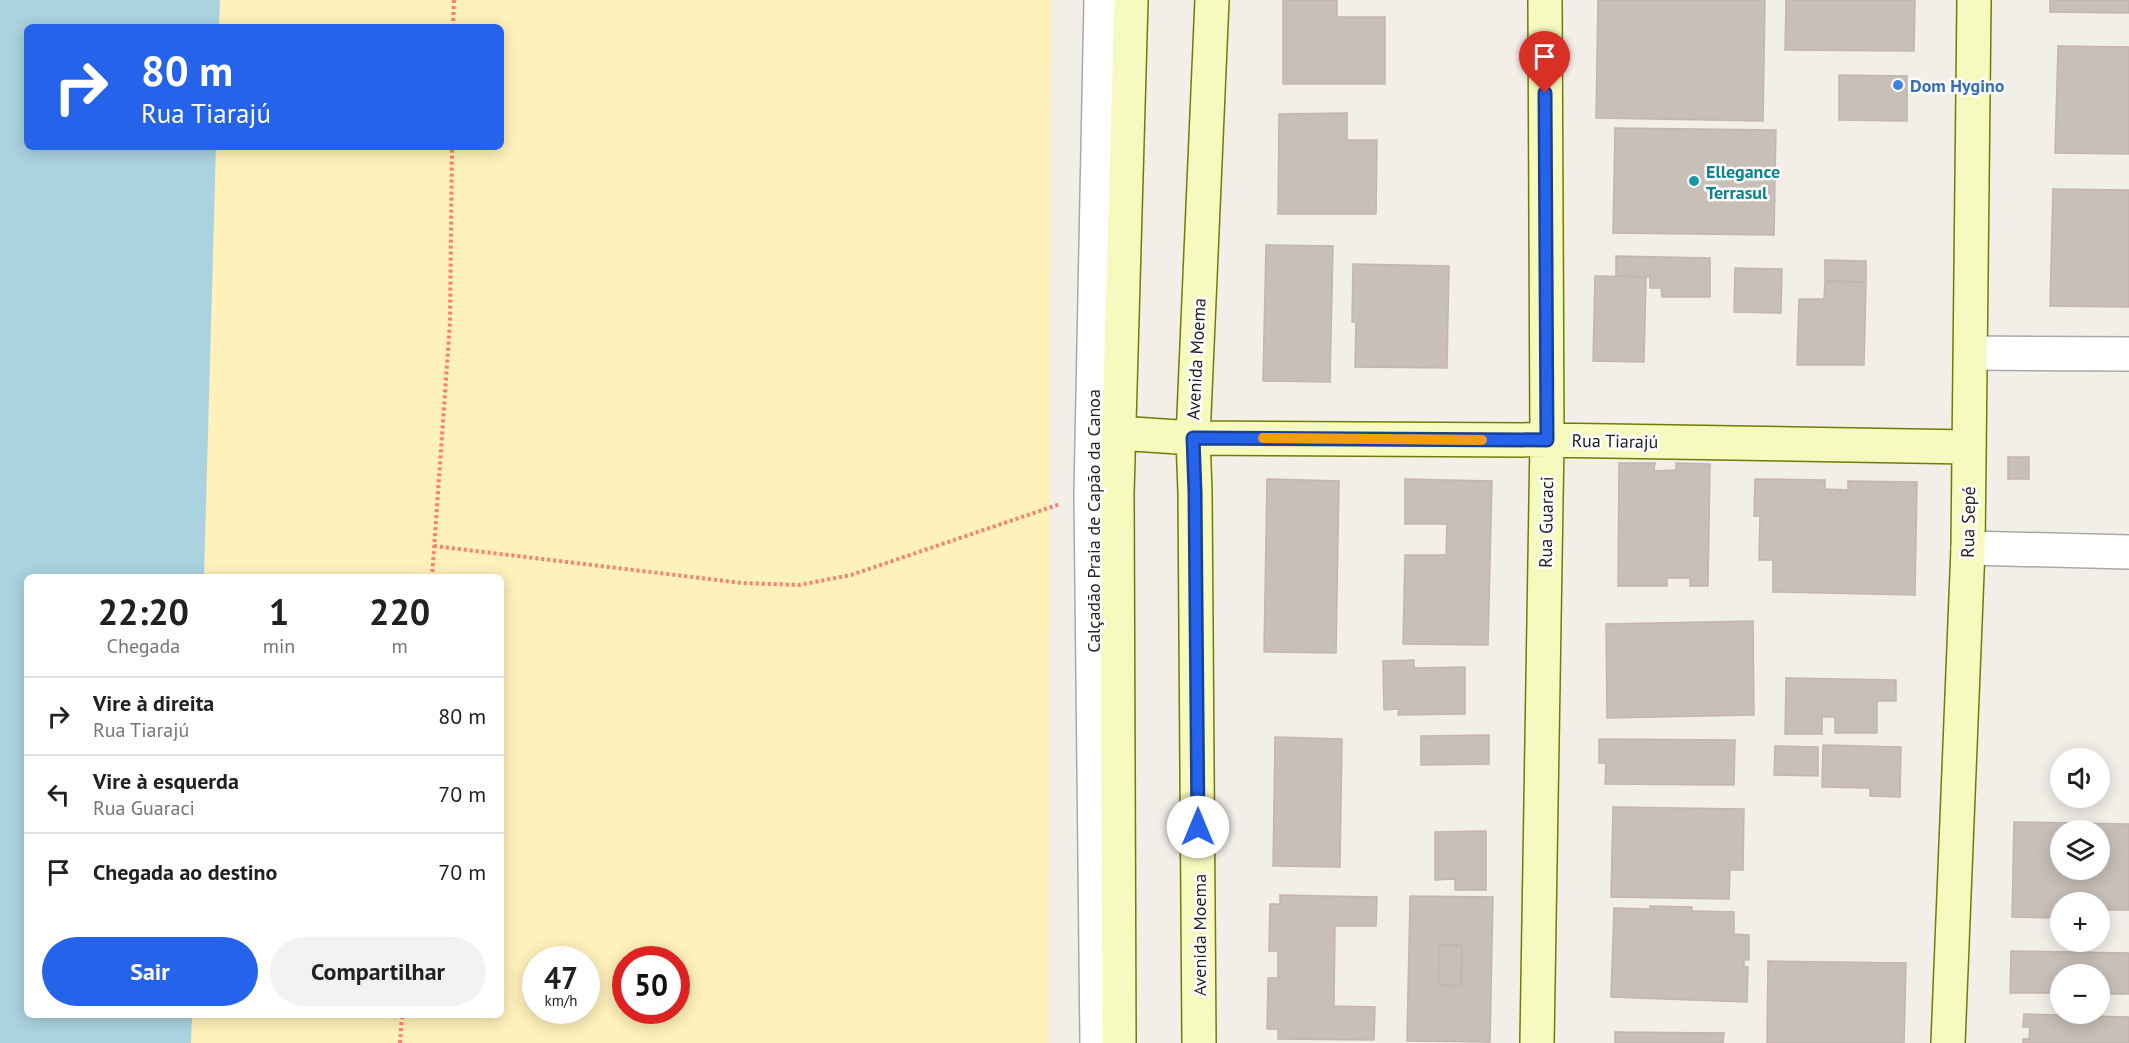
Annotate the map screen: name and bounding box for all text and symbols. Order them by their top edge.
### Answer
pin [1519,31,1570,93]
icon: arrive [1528,40,1561,73]
text: 80 m [141,43,233,98]
icon: right [42,48,120,126]
place label: Dom Hygino [1910,74,2005,97]
marker: Dom Hygino [1891,78,1905,92]
text: Rua Tiarajú [141,96,271,130]
place label: Ellegance Terrasul [1706,160,1780,204]
marker: Ellegance Terrasul [1687,174,1701,188]
street label: Avenida Moema [1181,297,1211,421]
street label: Calçadão Praia de Capão da Canoa [1082,389,1105,653]
street label: Rua Tiarajú [1571,429,1659,453]
street label: Rua Guaraci [1534,476,1558,568]
street label: Rua Sepé [1956,486,1980,558]
text: 22:20 [98,588,189,635]
text: 1 [269,588,289,635]
text: 220 [369,588,430,635]
text: Chegada [107,633,180,659]
text: min [263,633,295,659]
text: m [392,633,408,659]
text: Vire à direita [93,689,214,717]
icon: right [42,700,75,733]
text: 80 m [438,702,486,730]
text: Rua Tiarajú [93,717,189,743]
map controls [2050,748,2110,1024]
button: sound [2050,748,2110,808]
text: Vire à esquerda [93,767,239,795]
icon: left [42,778,75,811]
text: 70 m [438,780,486,808]
text: Rua Guaraci [93,795,195,821]
position arrow [1166,795,1230,859]
button: layers [2050,820,2110,880]
icon: arrive [42,856,75,889]
text: Chegada ao destino [93,858,277,886]
text: 70 m [438,858,486,886]
street label: Avenida Moema [1188,874,1211,996]
button: + [2050,892,2110,952]
button: Sair [42,937,258,1006]
button: Compartilhar [270,937,486,1006]
speed limit sign: 50 [612,946,690,1024]
text: 47 [544,958,578,997]
button: − [2050,964,2110,1024]
text: km/h [545,991,577,1010]

